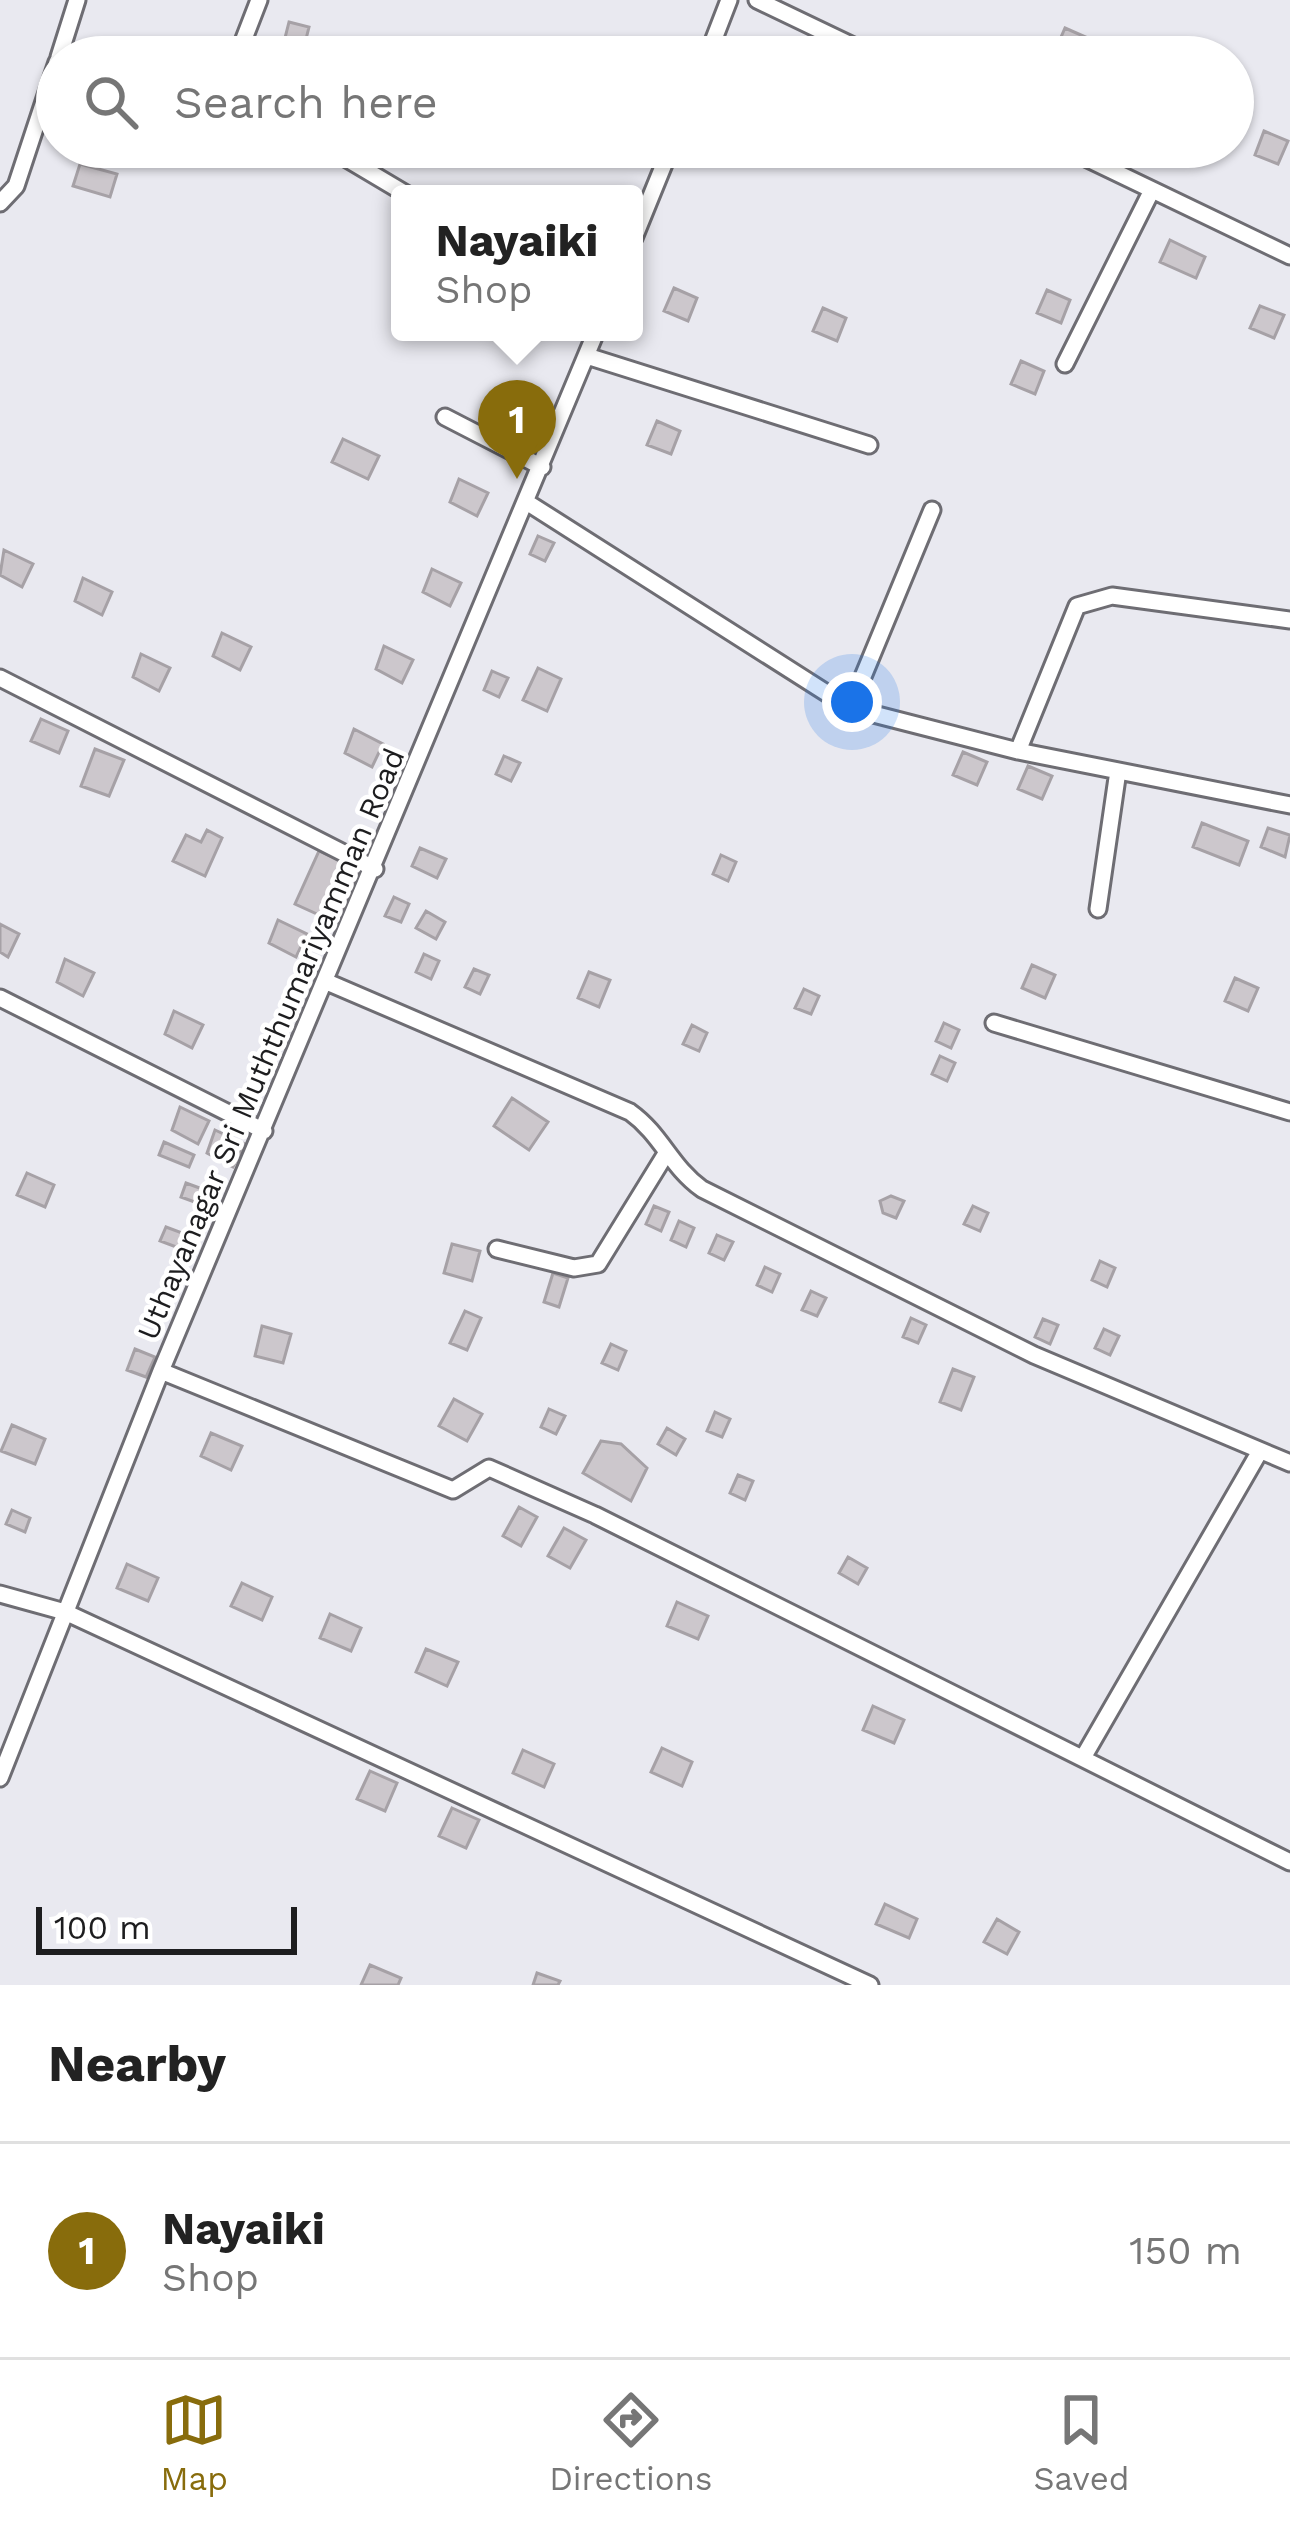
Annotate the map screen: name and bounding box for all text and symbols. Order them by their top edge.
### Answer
search box [36,36,1254,168]
icon: search [78,69,144,135]
text: Search here [174,76,438,129]
popup [391,185,643,341]
text: Nayaiki [436,214,598,267]
text: Shop [436,267,533,312]
pin: 1 [478,380,556,479]
your location [822,672,882,732]
street label: Uthayanagar Sri Muththumariyamman Road [130,743,411,1345]
scale bar [36,1901,297,1954]
text: 100 m [54,1908,151,1947]
text: Nearby [48,2034,226,2093]
text: Nayaiki [162,2202,325,2255]
text: 1 [79,2228,95,2273]
text: 150 m [1129,2228,1242,2273]
text: Shop [162,2255,259,2300]
tab: Map [161,2387,228,2498]
tab: Directions [549,2387,712,2498]
tab: Saved [1034,2387,1129,2498]

